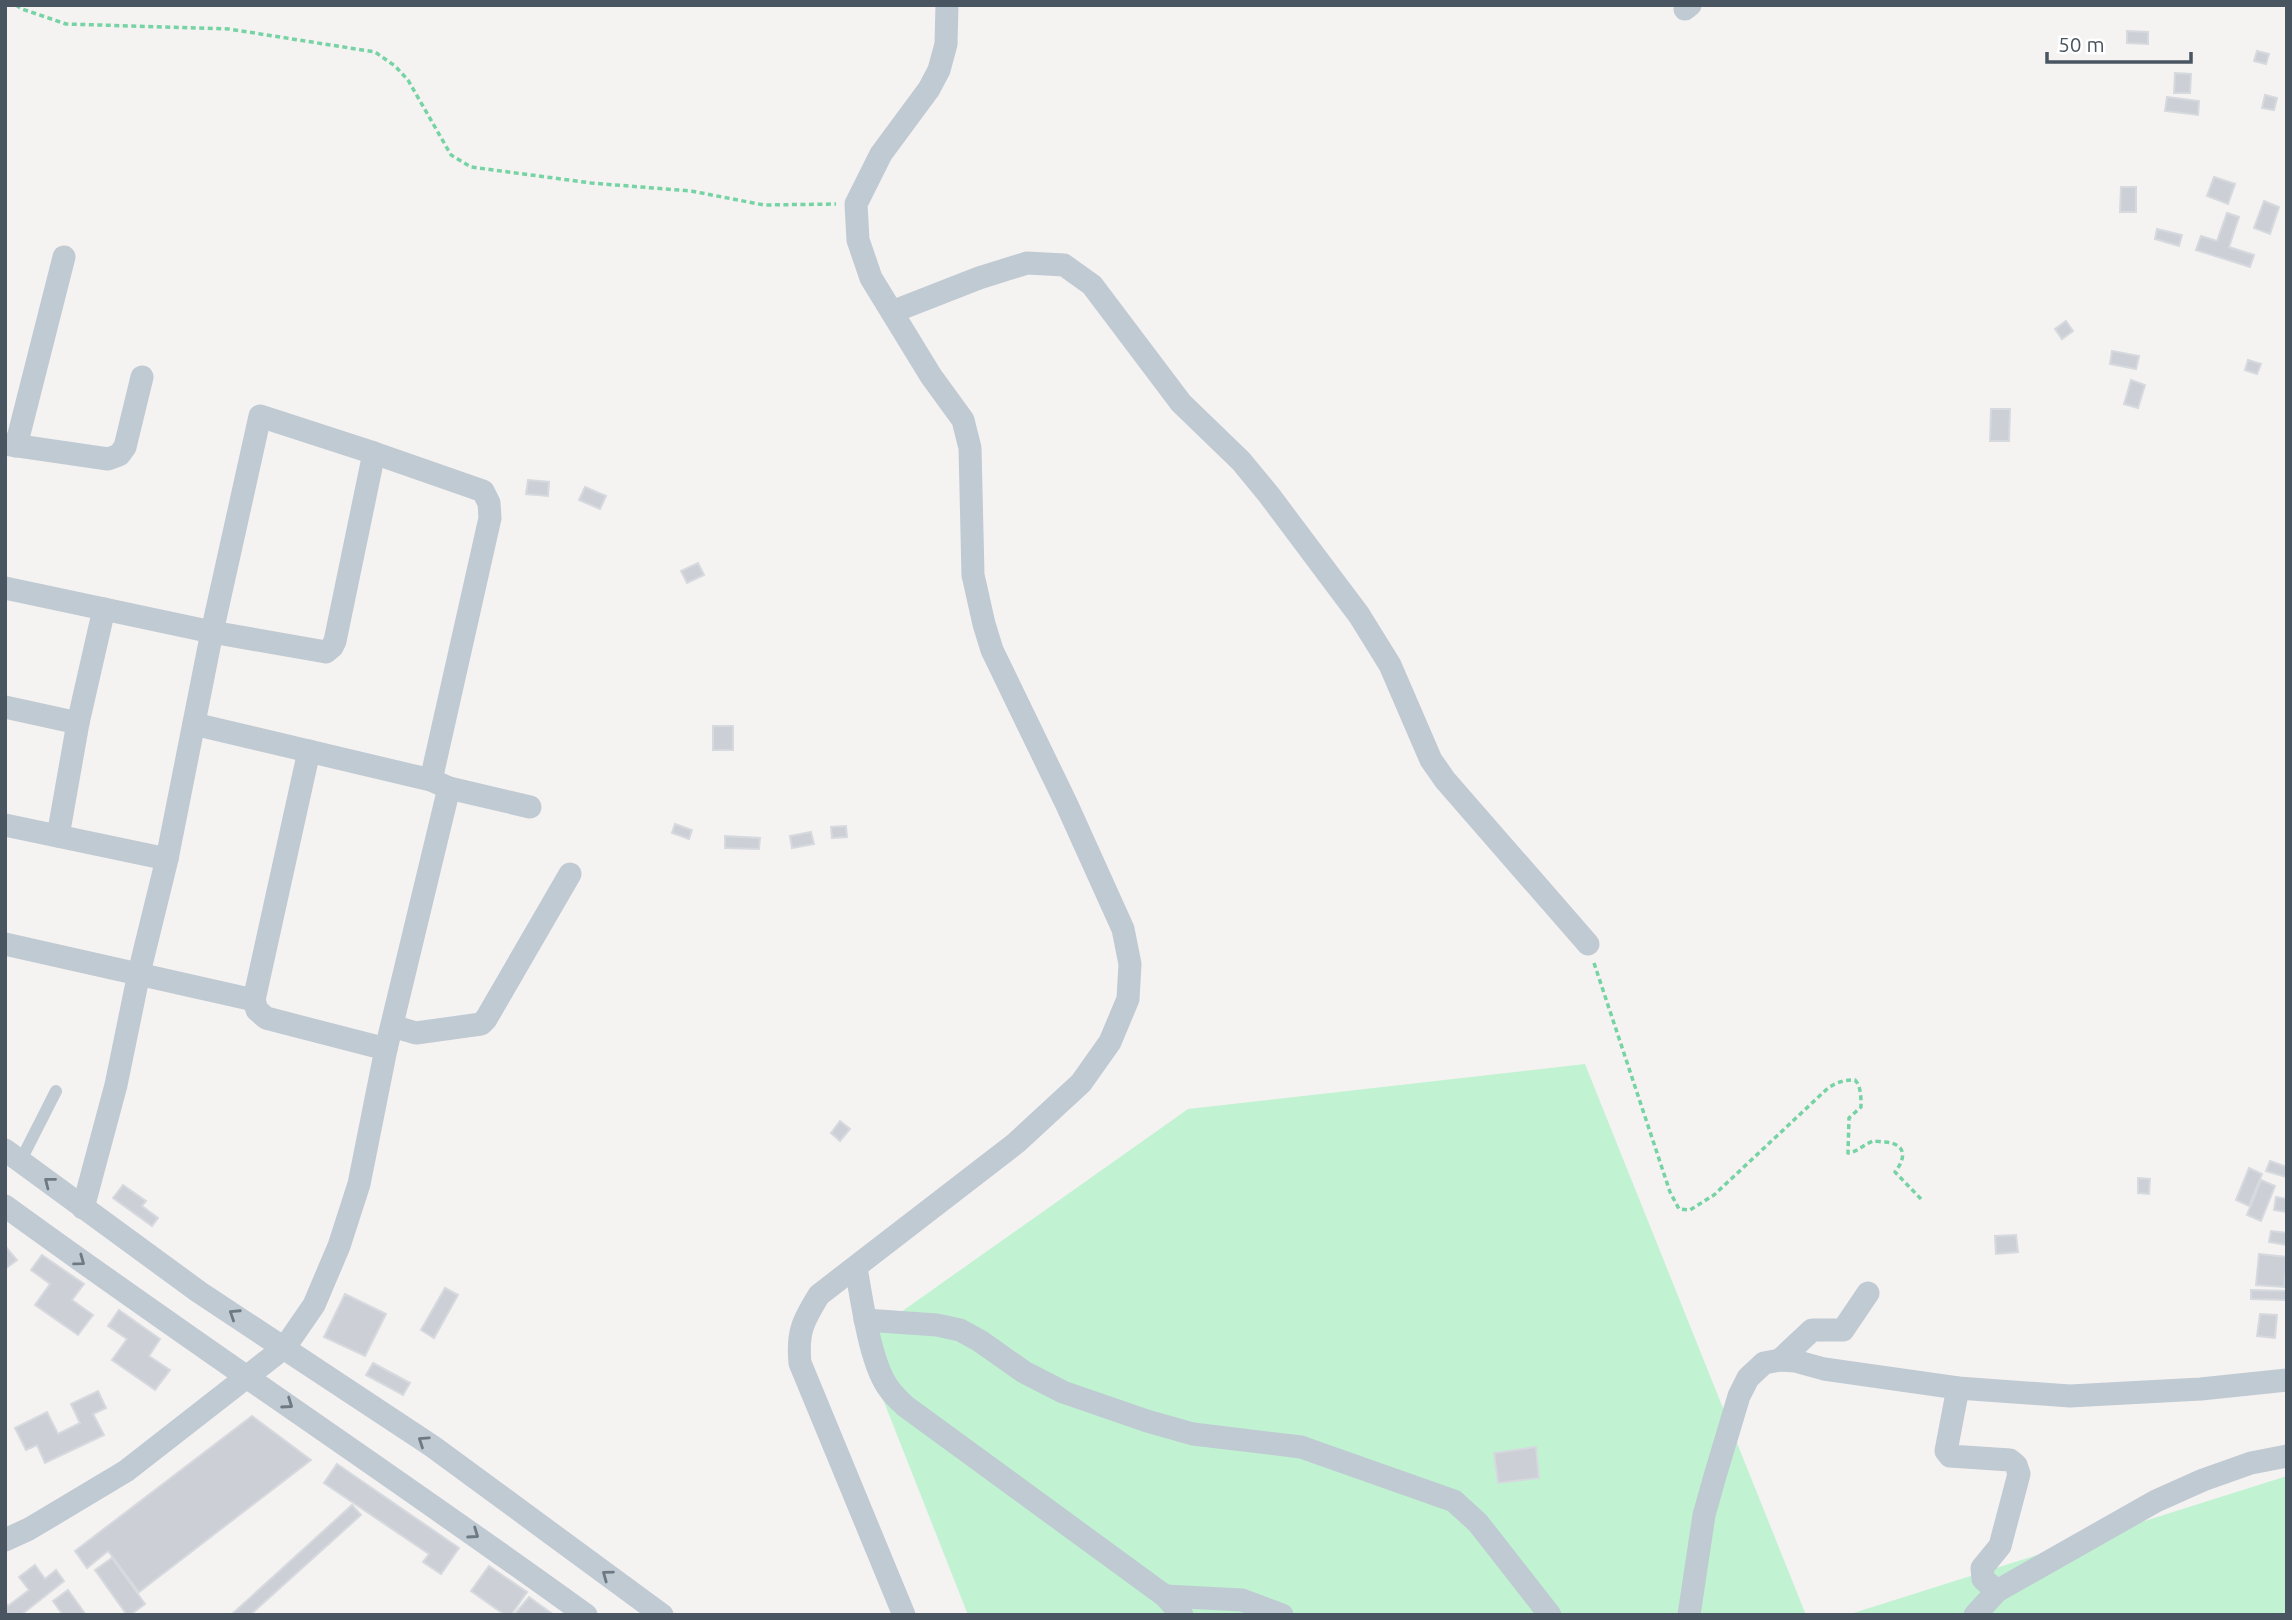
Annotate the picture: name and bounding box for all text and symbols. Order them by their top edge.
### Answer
scale bar [2047,21,2190,65]
text: 50 m [2058,32,2105,56]
one-way arrow [45,1177,57,1190]
one-way arrow [72,1253,85,1265]
one-way arrow [229,1310,242,1323]
one-way arrow [280,1396,293,1408]
one-way arrow [418,1436,431,1449]
one-way arrow [466,1526,479,1539]
one-way arrow [602,1570,615,1583]

